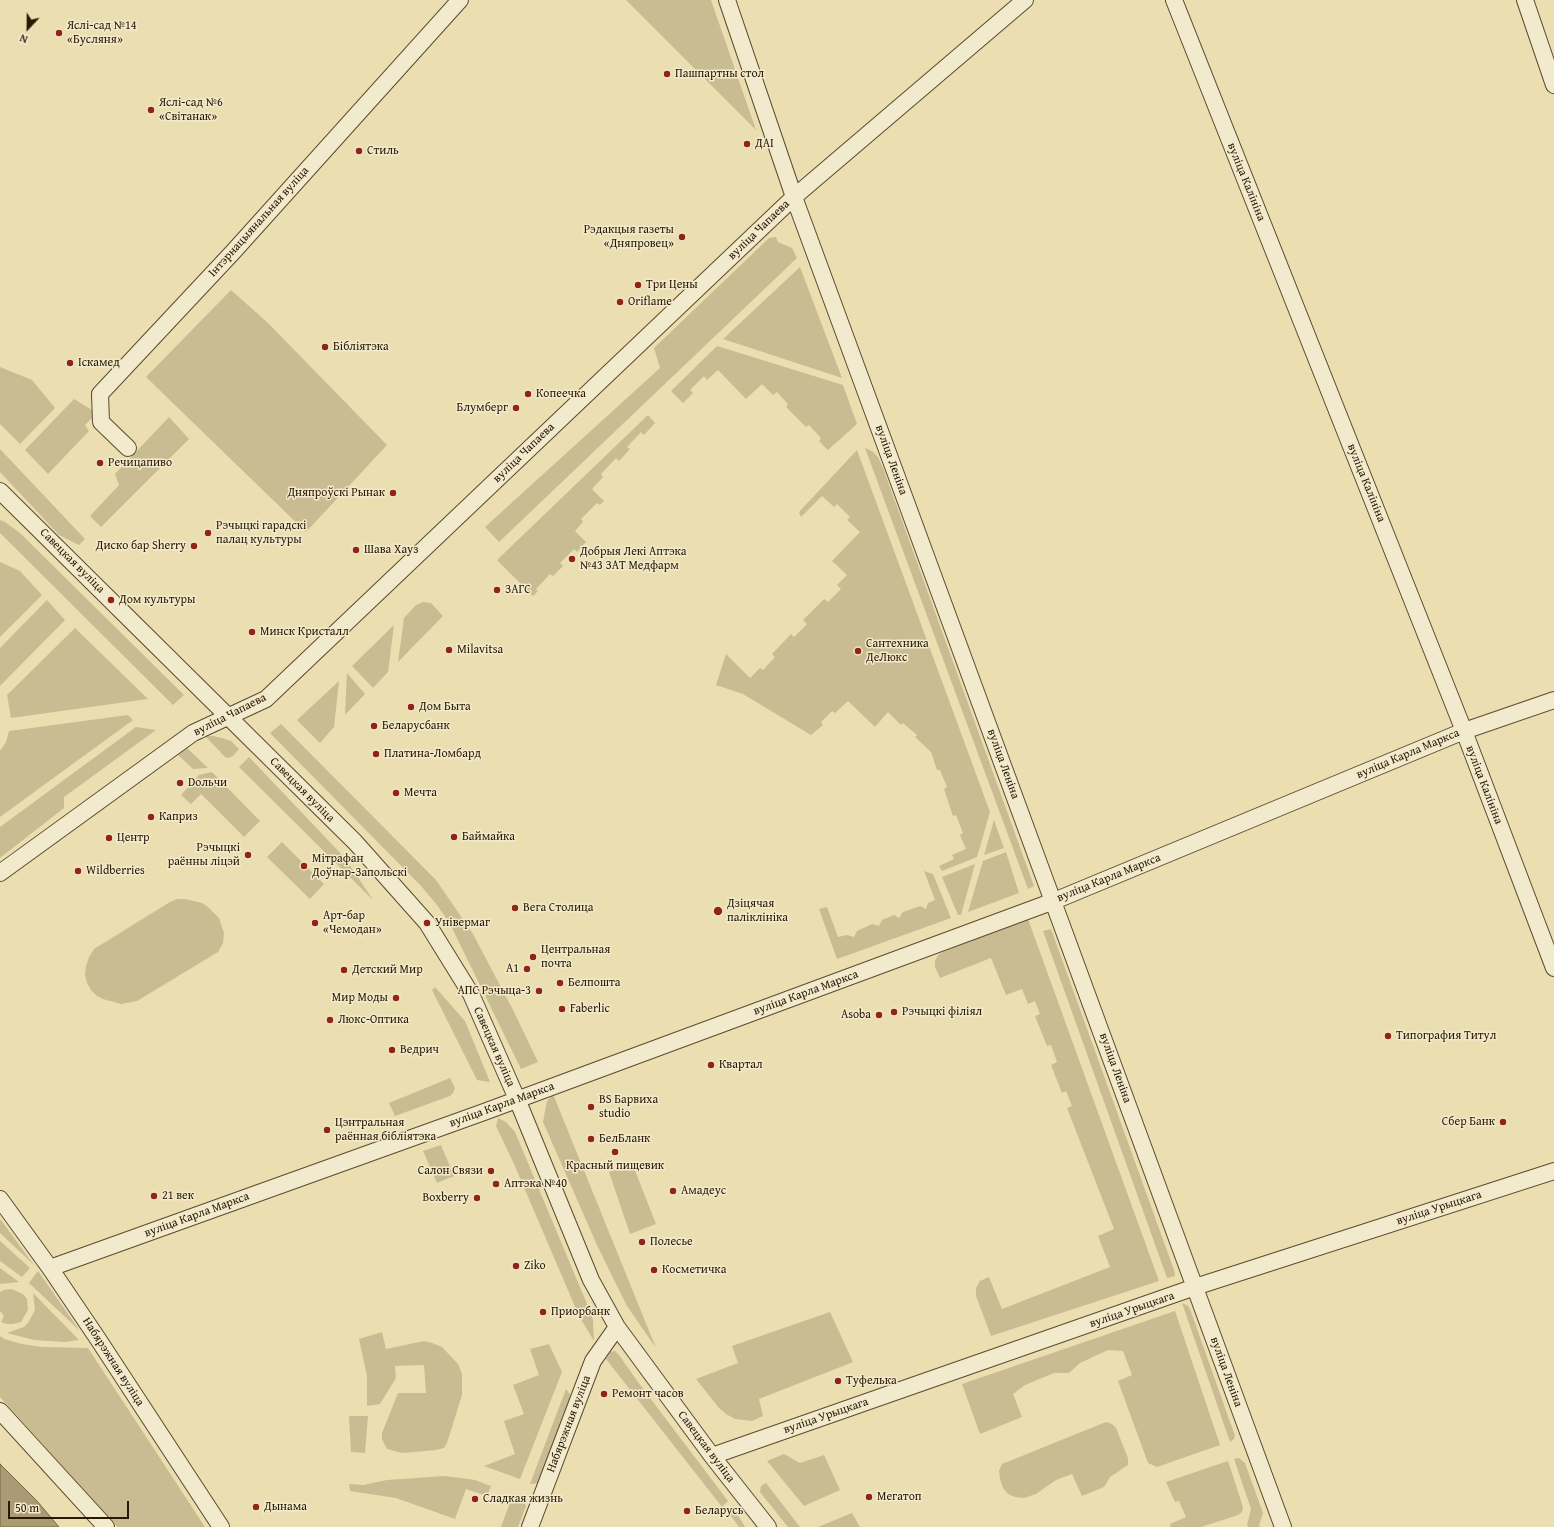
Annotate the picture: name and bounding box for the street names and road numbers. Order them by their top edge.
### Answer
street label: вуліца Калініна [1224,141,1268,223]
street label: Інтэрнацыянальная вуліца [206,164,312,280]
street label: вуліца Чапаева [725,197,793,263]
street label: вуліца Чапаева [490,420,558,486]
street label: вуліца Леніна [872,423,910,497]
street label: вуліца Калініна [1344,442,1388,524]
street label: Савецкая вуліца [37,526,107,596]
street label: вуліца Чапаева [191,690,269,740]
street label: вуліца Карла Маркса [1354,726,1462,782]
street label: вуліца Леніна [984,727,1022,801]
street label: вуліца Калініна [1462,744,1506,826]
street label: Савецкая вуліца [267,755,337,825]
street label: вуліца Карла Маркса [1055,851,1163,905]
street label: вуліца Карла Маркса [752,967,860,1019]
street label: Савецкая вуліца [470,1005,518,1089]
street label: вуліца Леніна [1096,1031,1134,1105]
street label: вуліца Карла Маркса [448,1079,556,1131]
street label: вуліца Урыцкага [1394,1187,1484,1229]
street label: вуліца Карла Маркса [143,1189,251,1241]
street label: вуліца Урыцкага [1088,1289,1176,1331]
street label: Набярэжная вуліца [79,1315,147,1409]
street label: вуліца Леніна [1207,1335,1245,1409]
street label: Набярэжная вуліца [544,1373,594,1475]
street label: вуліца Урыцкага [782,1395,870,1437]
street label: Савецкая вуліца [674,1408,738,1486]

